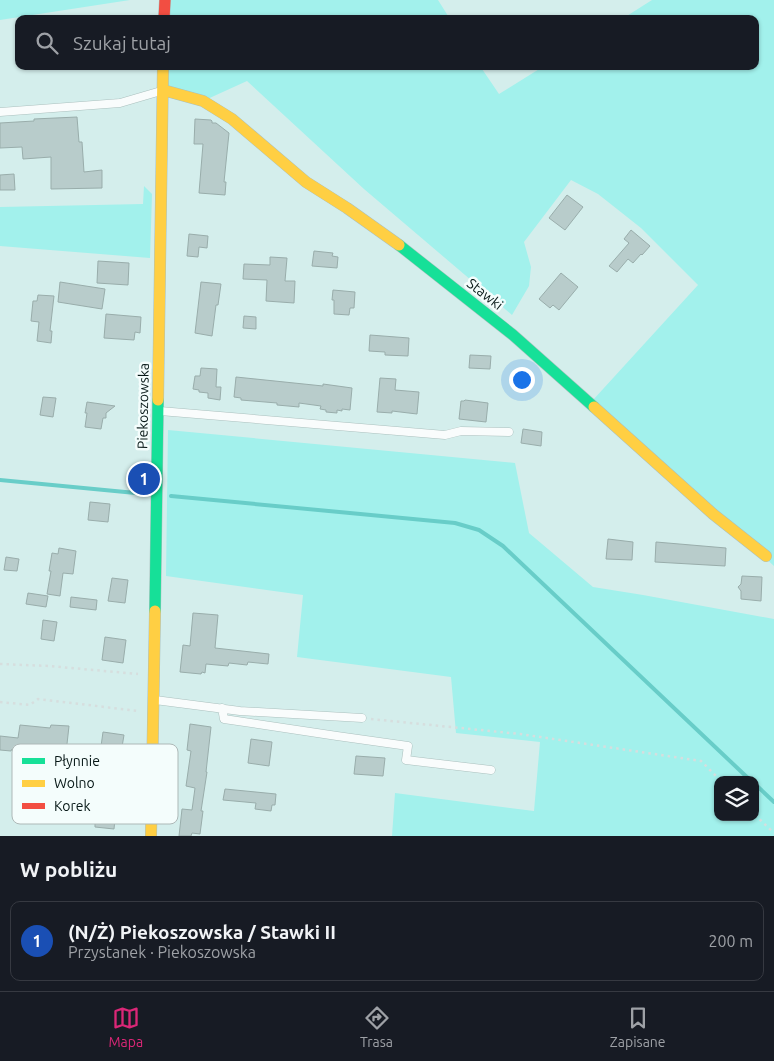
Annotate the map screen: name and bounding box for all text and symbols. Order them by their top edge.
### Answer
search box [15,15,759,70]
icon: search [33,29,61,57]
text: Szukaj tutaj [73,32,171,54]
street label: Stawki [464,275,506,313]
street label: Piekoszowska [134,363,152,449]
your location [509,367,535,393]
pin: 1 [128,460,160,498]
legend [12,744,178,824]
text: Płynnie [54,753,100,769]
text: Wolno [54,775,95,791]
map controls [714,776,759,821]
button: layers [714,776,759,821]
text: Korek [54,798,91,814]
text: W pobliżu [20,857,117,881]
text: (N/Ż) Piekoszowska / Stawki II [68,921,336,943]
text: 1 [32,932,42,950]
text: 200 m [708,932,753,950]
text: Przystanek · Piekoszowska [68,943,256,961]
tab: Mapa [108,1004,143,1050]
tab: Trasa [360,1004,393,1050]
tab: Zapisane [610,1004,666,1050]

